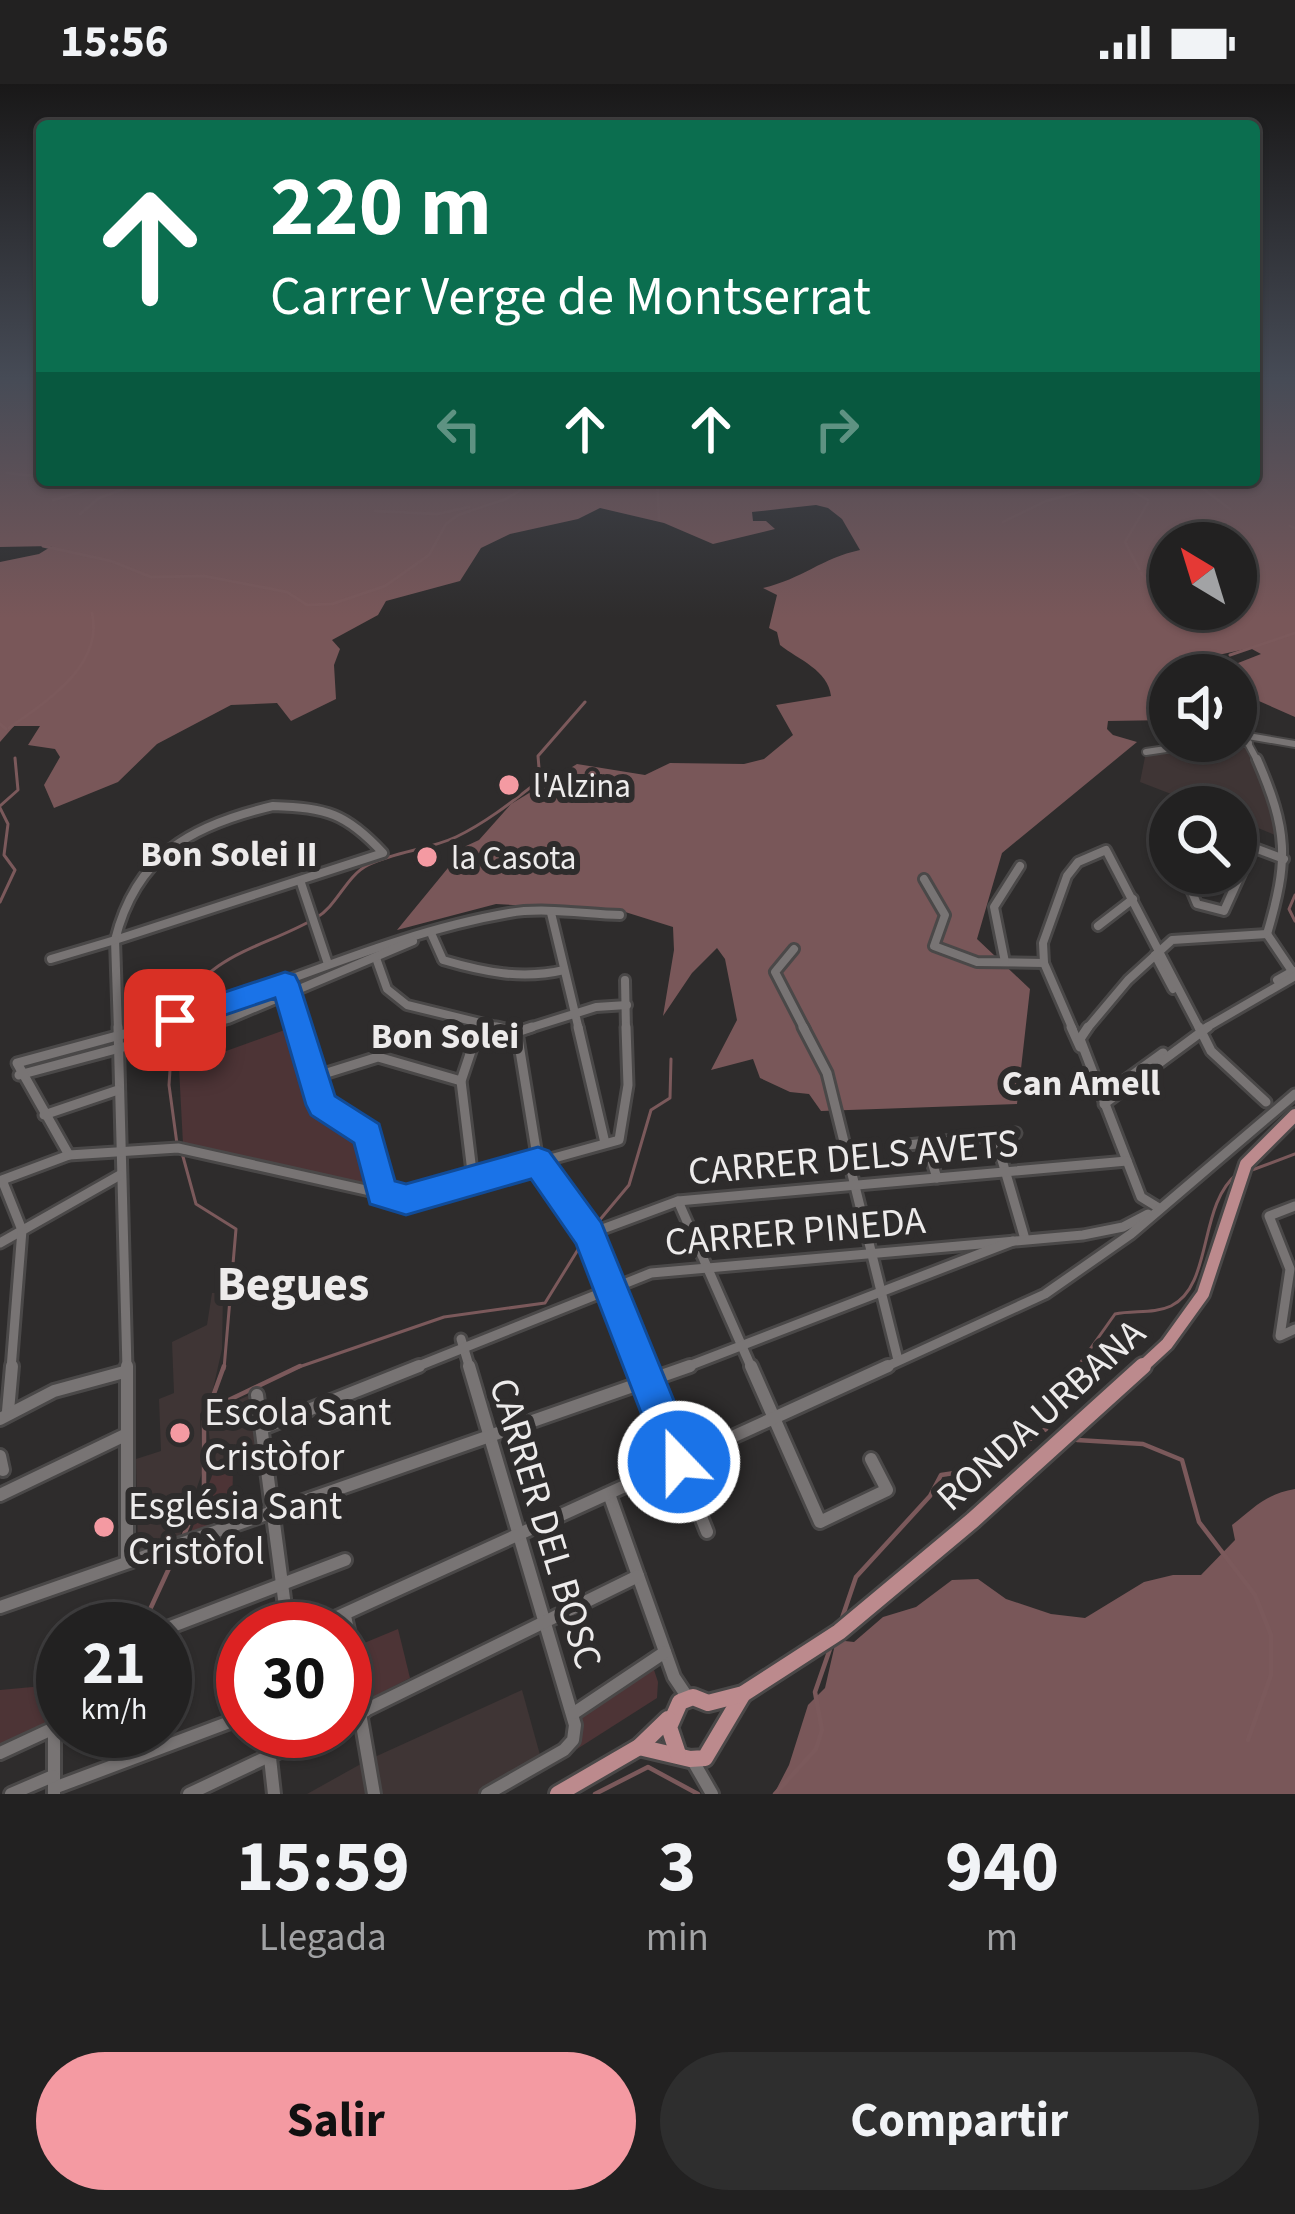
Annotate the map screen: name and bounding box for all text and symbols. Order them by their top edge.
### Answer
text: 15:56 [60,10,169,74]
text: 220 m [270,148,492,268]
icon: ahead [72,168,228,324]
text: Carrer Verge de Montserrat [270,259,871,336]
icon: left [426,396,492,462]
icon: ahead [552,396,618,462]
icon: ahead [678,396,744,462]
icon: right [804,396,870,462]
north arrow [1149,522,1257,630]
map controls [1149,522,1257,894]
button: sound [1149,654,1257,762]
place label: l'Alzina [533,763,631,810]
marker: l'Alzina [496,772,522,798]
button: search [1149,786,1257,894]
district label: Bon Solei II [140,829,318,880]
place label: la Casota [451,835,576,882]
marker: la Casota [414,844,440,870]
pin [124,969,226,1071]
icon: arrive [142,987,208,1053]
district label: Bon Solei [371,1011,519,1062]
district label: Can Amell [1002,1058,1160,1109]
street label: CARRER DELS AVETS [686,1116,1021,1200]
street label: CARRER PINEDA [663,1193,929,1271]
district label: Begues [217,1251,369,1319]
street label: RONDA URBANA [925,1306,1159,1525]
street label: CARRER DEL BOSC [474,1371,616,1676]
place label: Escola Sant Cristòfor [204,1385,391,1486]
position arrow [616,1399,742,1525]
marker: Escola Sant Cristòfor [167,1420,193,1446]
place label: Església Sant Cristòfol [128,1479,342,1580]
marker: Església Sant Cristòfol [91,1514,117,1540]
speed limit sign: 30 [216,1602,372,1758]
text: 21 [82,1622,146,1707]
text: km/h [81,1688,147,1731]
text: 15:59 [236,1816,410,1919]
text: 3 [658,1816,696,1919]
text: 940 [945,1816,1059,1919]
text: Llegada [259,1910,387,1966]
text: min [646,1910,709,1966]
text: m [986,1910,1018,1966]
button: Salir [36,2052,636,2190]
button: Compartir [660,2052,1259,2190]

